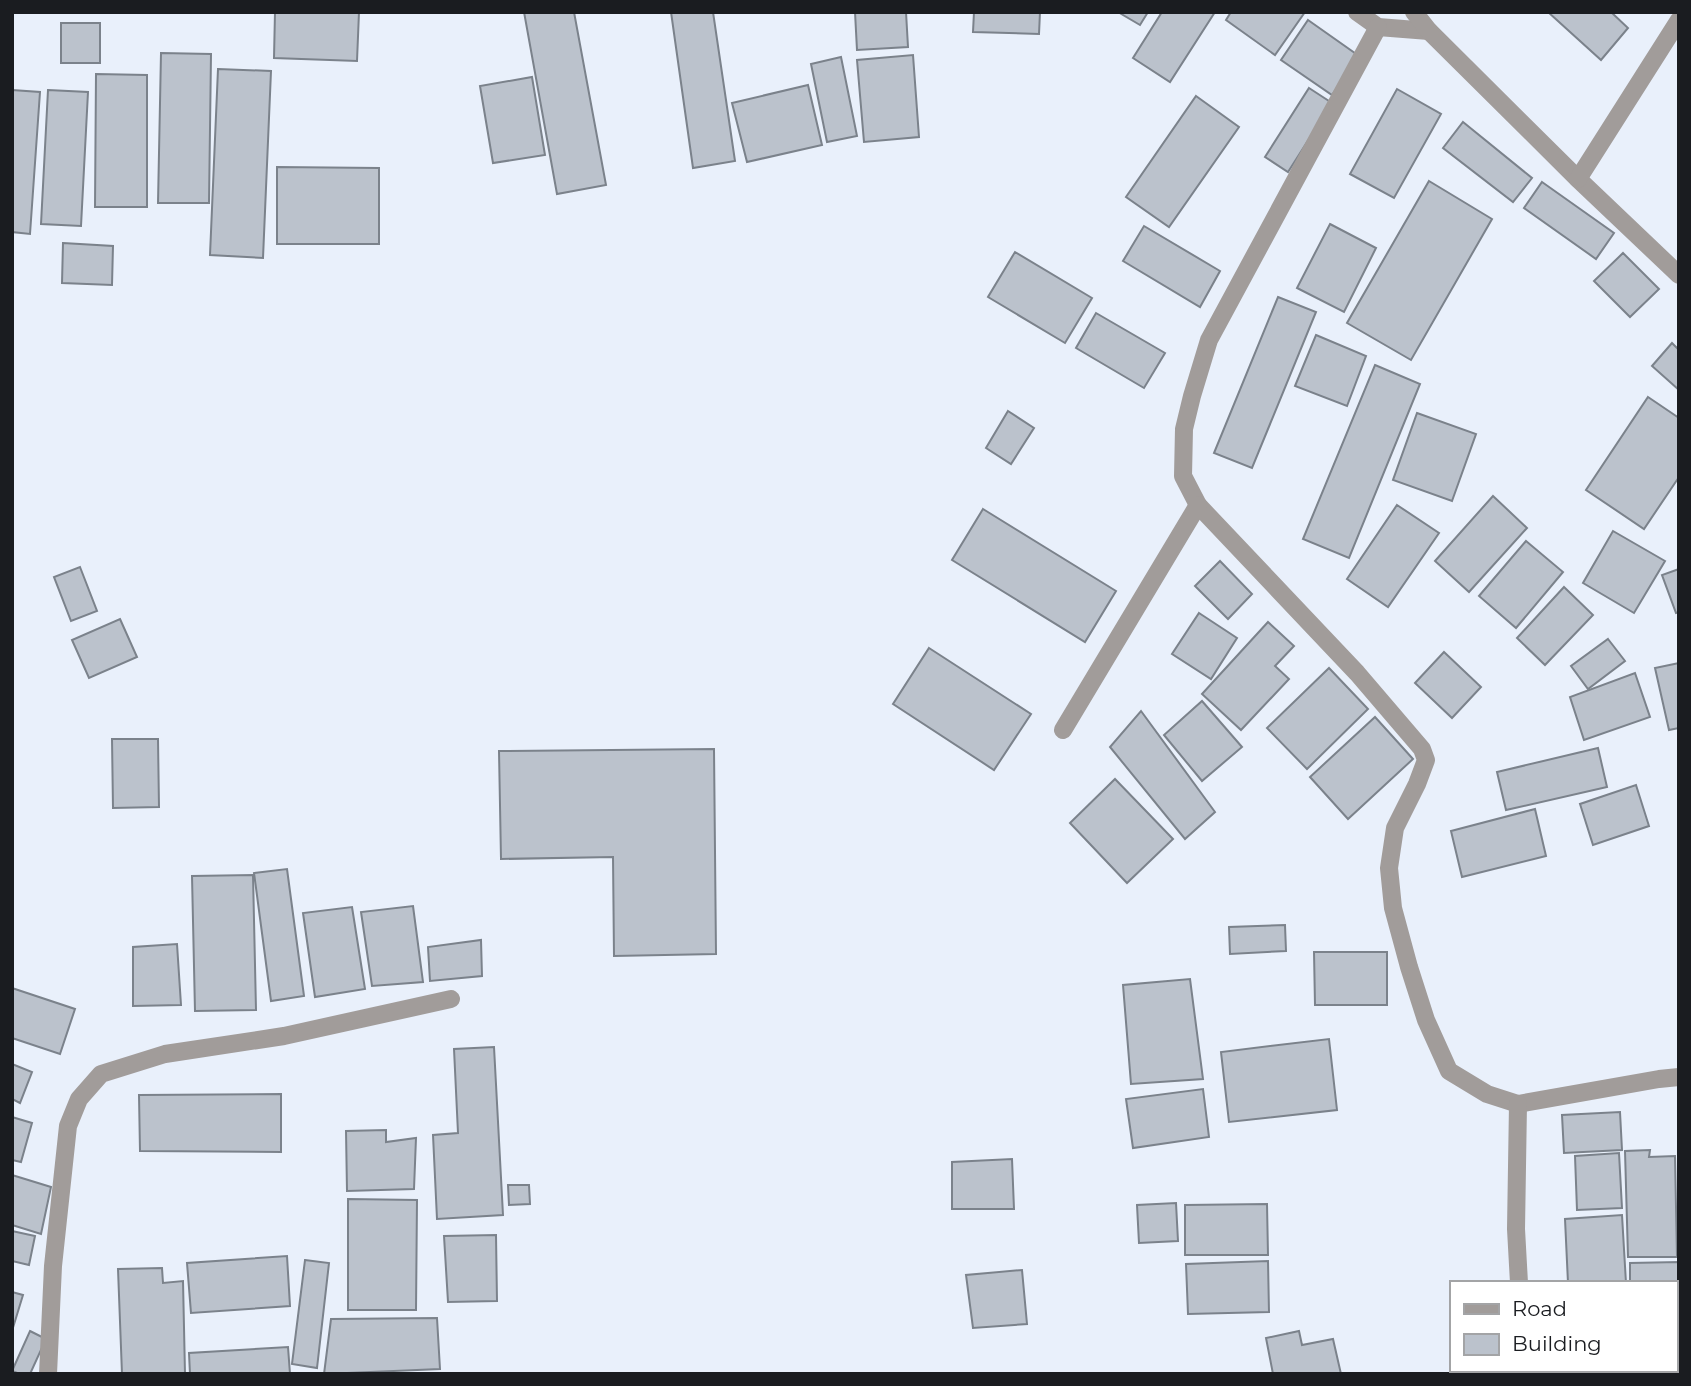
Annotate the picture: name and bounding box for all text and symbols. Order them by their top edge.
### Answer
legend [1450,1281,1677,1372]
text: Road [1512,1296,1567,1321]
text: Building [1512,1331,1602,1356]

